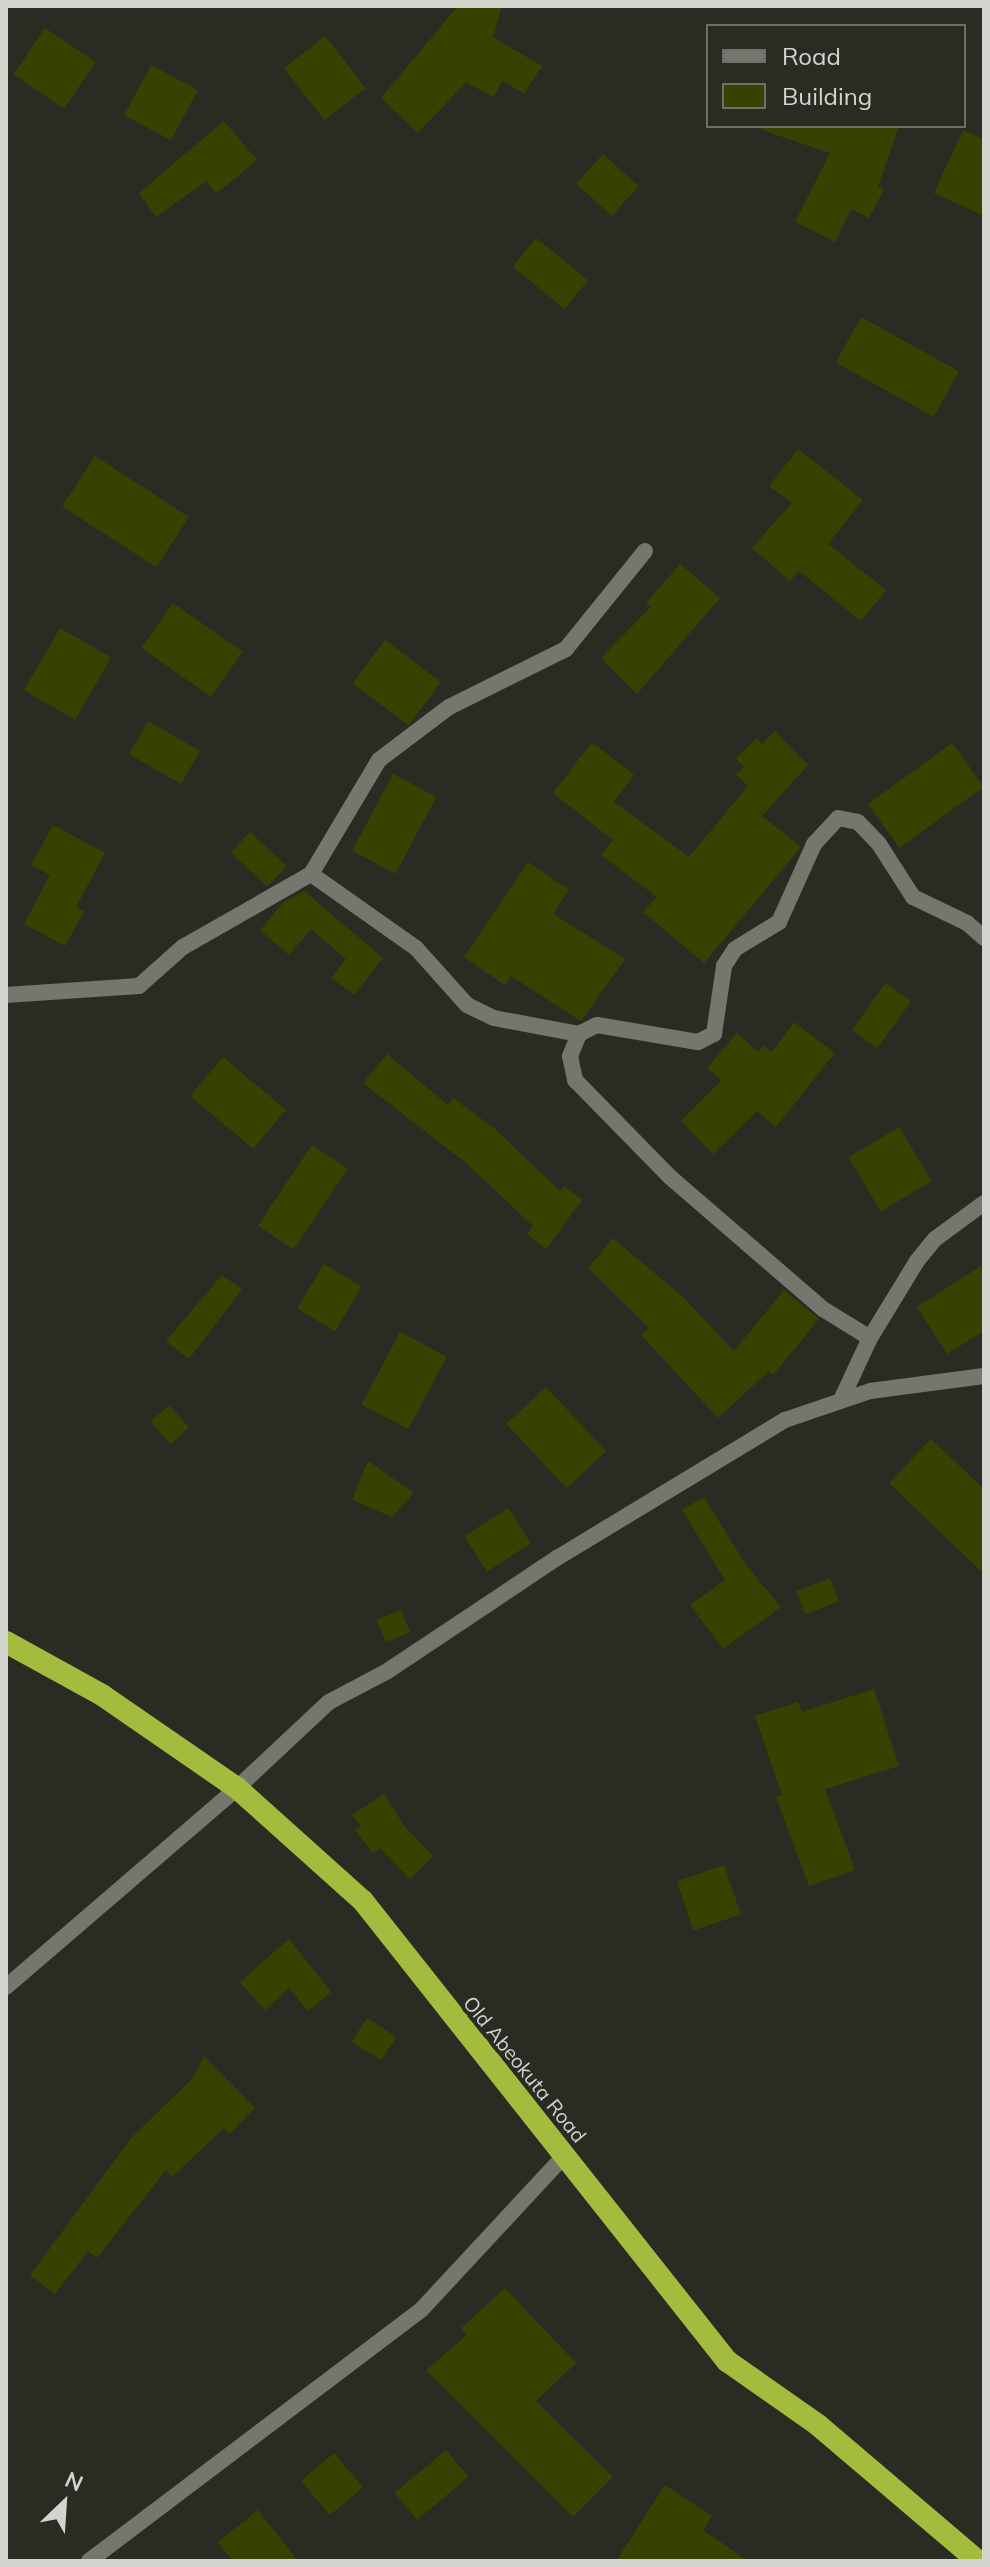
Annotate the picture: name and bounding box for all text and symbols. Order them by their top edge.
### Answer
legend [706,24,966,128]
text: Road [782,41,841,71]
text: Building [782,81,872,111]
street label: Old Abeokuta Road [459,1991,591,2147]
north arrow [24,2463,104,2543]
text: N [61,2465,88,2497]

